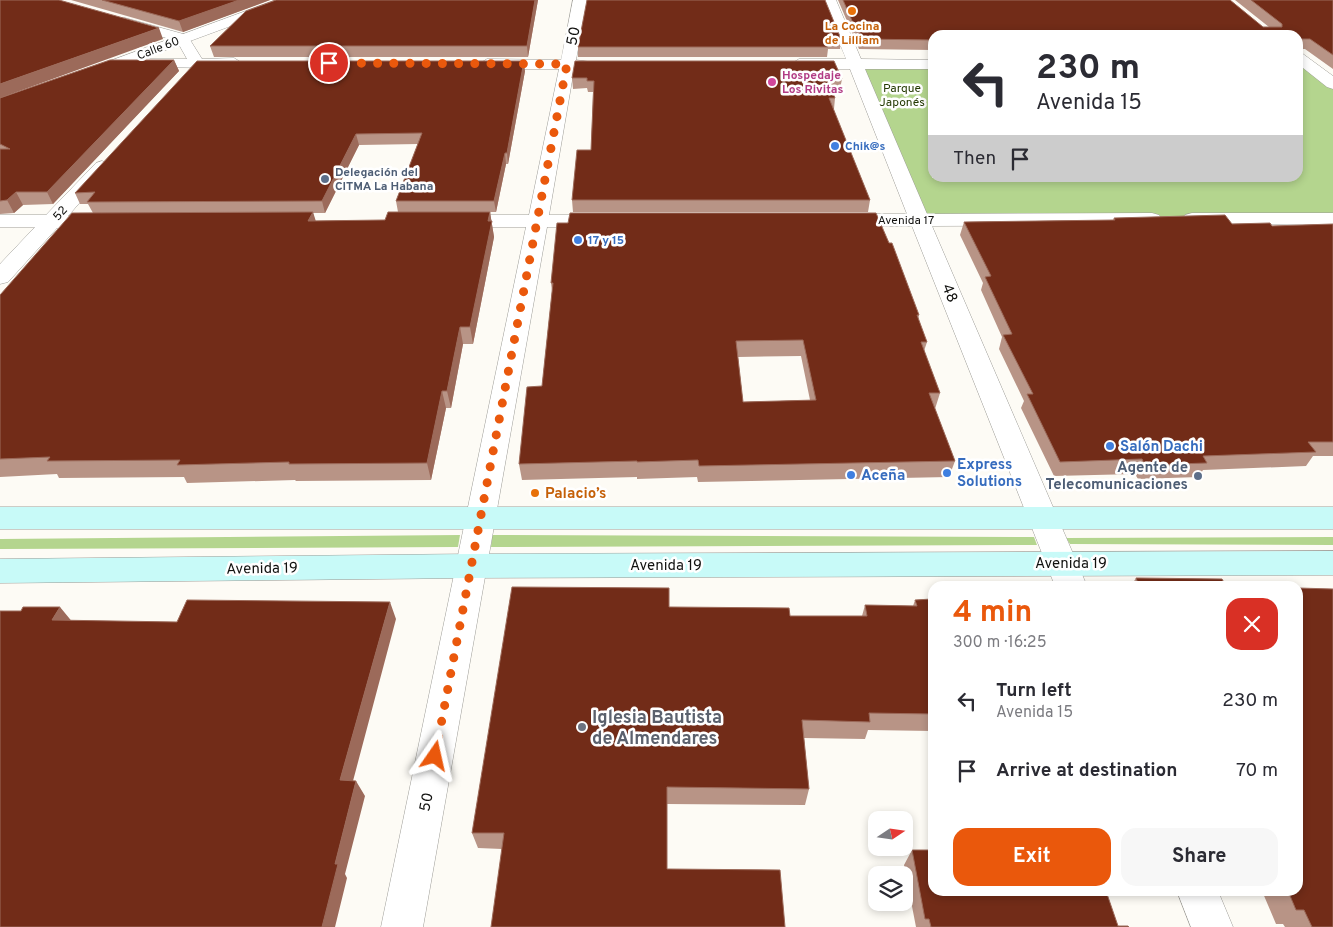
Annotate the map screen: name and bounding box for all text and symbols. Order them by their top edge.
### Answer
marker: La Cocina de Lilliam [846,5,858,17]
place label: La Cocina de Lilliam [825,19,879,49]
street label: 50 [563,25,586,47]
street label: Calle 60 [135,33,182,64]
pin [308,42,350,84]
text: 230 m [1036,47,1140,91]
icon: arrive [315,49,343,77]
icon: left [953,50,1018,115]
place label: Hospedaje Los Rivitas [782,68,843,98]
marker: Hospedaje Los Rivitas [766,76,778,88]
park label: Parque Japonés [879,81,925,111]
text: Avenida 15 [1036,90,1142,117]
place label: Chik@s [845,139,885,155]
marker: Chik@s [829,140,841,152]
icon: arrive [1006,145,1034,173]
text: Then [953,147,996,171]
place label: Delegación del CITMA La Habana [335,165,433,195]
marker: Delegación del CITMA La Habana [319,173,331,185]
street label: 52 [50,203,72,225]
street label: Avenida 17 [878,213,934,229]
place label: 17 y 15 [588,233,624,249]
marker: 17 y 15 [572,234,584,246]
street label: 48 [936,281,961,306]
place label: Salón Dachi [1120,438,1203,457]
marker: Salón Dachi [1104,440,1116,452]
place label: Express Solutions [957,456,1022,492]
place label: Agente de Telecomunicaciones [1046,459,1188,495]
place label: Aceña [861,467,905,486]
marker: Express Solutions [941,467,953,479]
marker: Aceña [845,469,857,481]
marker: Agente de Telecomunicaciones [1192,470,1204,482]
place label: Palacio’s [545,485,606,504]
marker: Palacio’s [529,487,541,499]
street label: Avenida 19 [1035,555,1107,574]
street label: Avenida 19 [630,557,702,576]
street label: Avenida 19 [226,559,298,580]
text: 4 min [953,595,1032,632]
button: close [1226,598,1278,650]
text: 300 m · 16:25 [953,633,1047,653]
text: Turn left [996,679,1072,703]
icon: left [953,687,981,715]
text: 230 m [1222,689,1278,713]
text: Avenida 15 [996,703,1073,723]
place label: Iglesia Bautista de Almendares [592,707,722,751]
marker: Iglesia Bautista de Almendares [576,721,588,733]
position arrow [408,729,460,781]
icon: arrive [953,757,981,785]
text: Arrive at destination [996,759,1177,783]
text: 70 m [1236,759,1278,783]
street label: 50 [416,791,439,813]
north arrow [868,811,912,856]
map controls [868,811,913,911]
button: Exit [953,828,1111,886]
button: Share [1121,828,1278,886]
button: layers [868,866,913,911]

